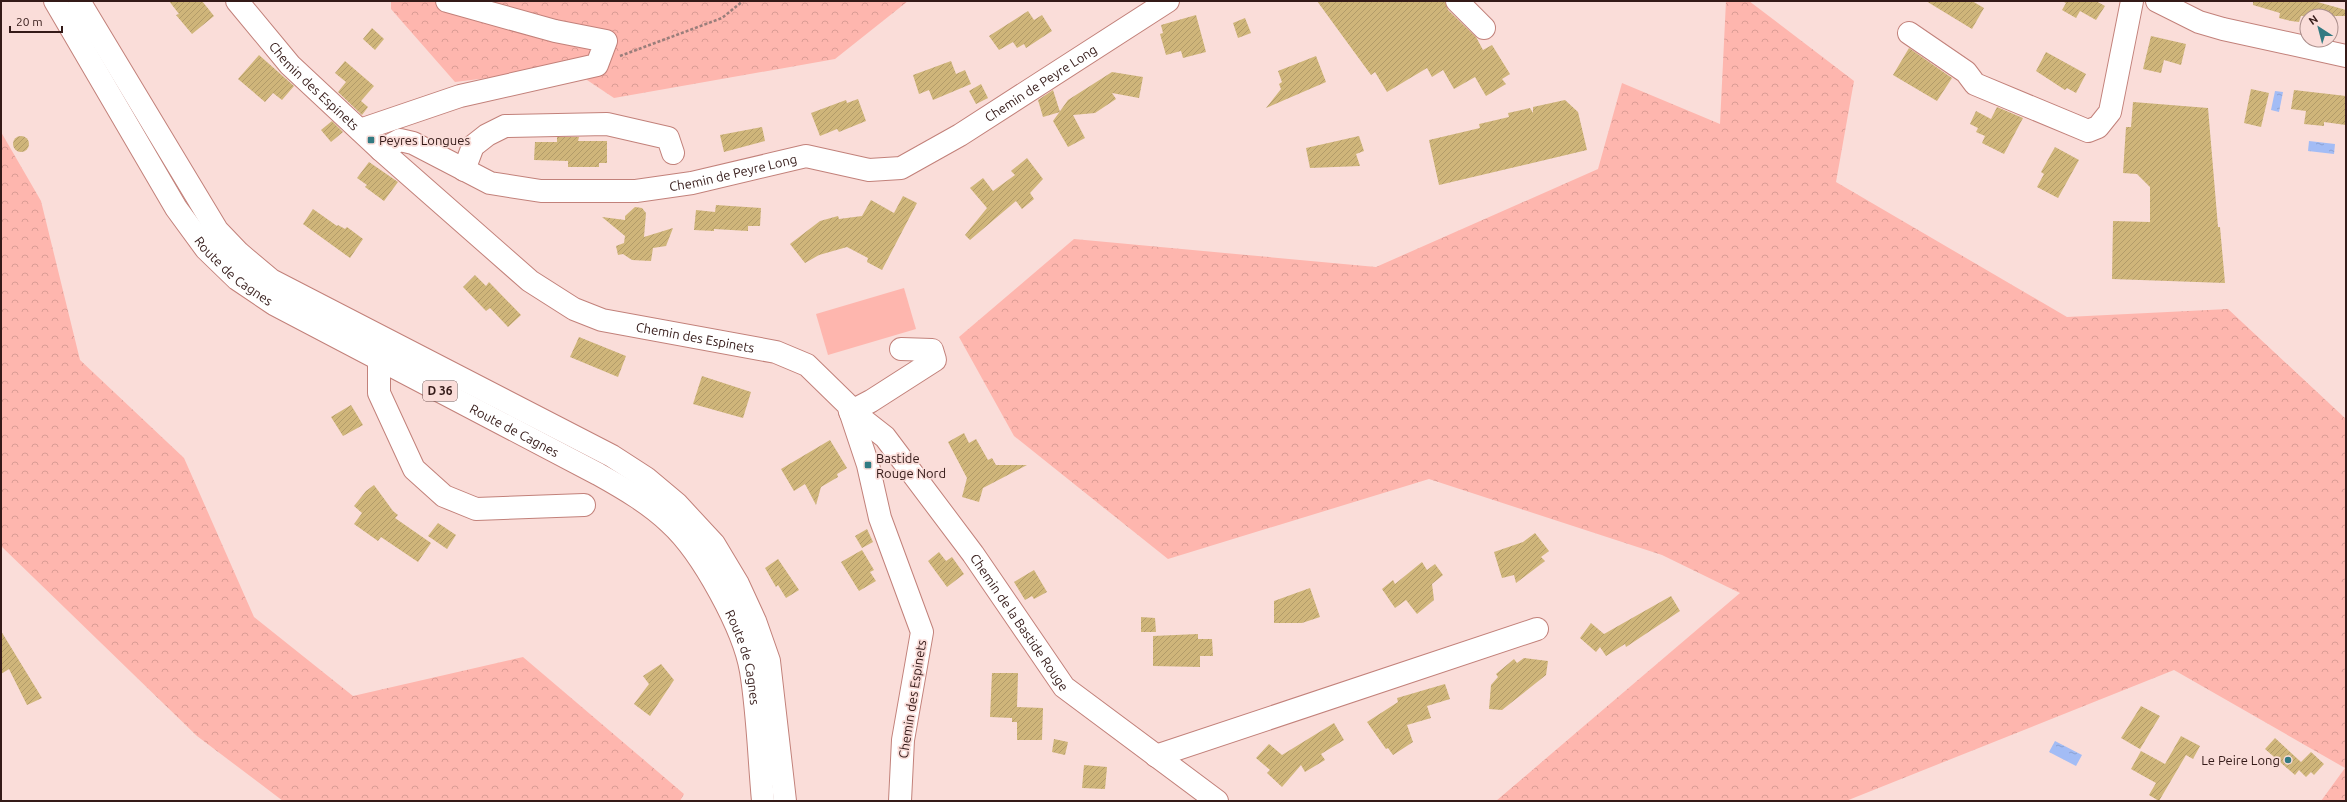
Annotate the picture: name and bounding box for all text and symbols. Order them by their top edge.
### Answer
scale bar [10,8,62,34]
north arrow [2299,8,2339,48]
text: N [2306,13,2320,27]
text: 20 m [16,15,43,28]
street label: Chemin des Espinets [267,39,362,133]
street label: Chemin de Peyre Long [982,42,1099,124]
place label: Peyres Longues [379,133,470,147]
marker: Peyres Longues [366,135,376,145]
street label: Chemin de Peyre Long [668,151,798,193]
street label: Route de Cagnes [192,234,276,308]
street label: Chemin des Espinets [635,319,756,355]
road number: D 36 [423,381,457,401]
street label: Route de Cagnes [468,401,562,459]
place label: Bastide Rouge Nord [876,451,946,480]
marker: Bastide Rouge Nord [863,460,873,470]
street label: Chemin de la Bastide Rouge [968,551,1071,693]
street label: Route de Cagnes [723,607,762,706]
street label: Chemin des Espinets [896,638,928,759]
place label: Le Peire Long [2201,753,2280,767]
marker: Le Peire Long [2283,755,2293,765]

